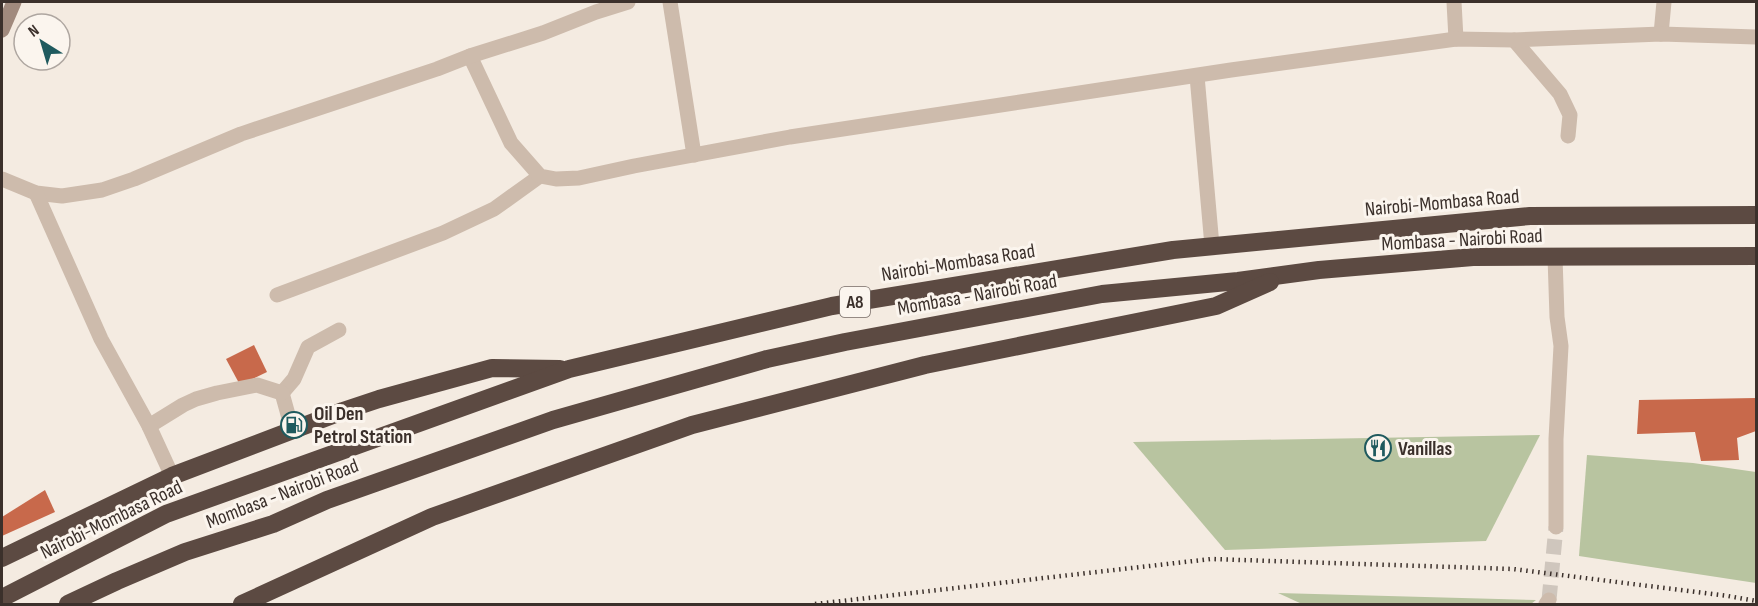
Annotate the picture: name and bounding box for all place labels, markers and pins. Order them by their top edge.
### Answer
place label: Oil Den Petrol Station [314,402,412,449]
fuel station icon: Oil Den Petrol Station [279,410,309,440]
restaurant icon: Vanillas [1363,433,1393,463]
place label: Vanillas [1398,437,1453,461]

